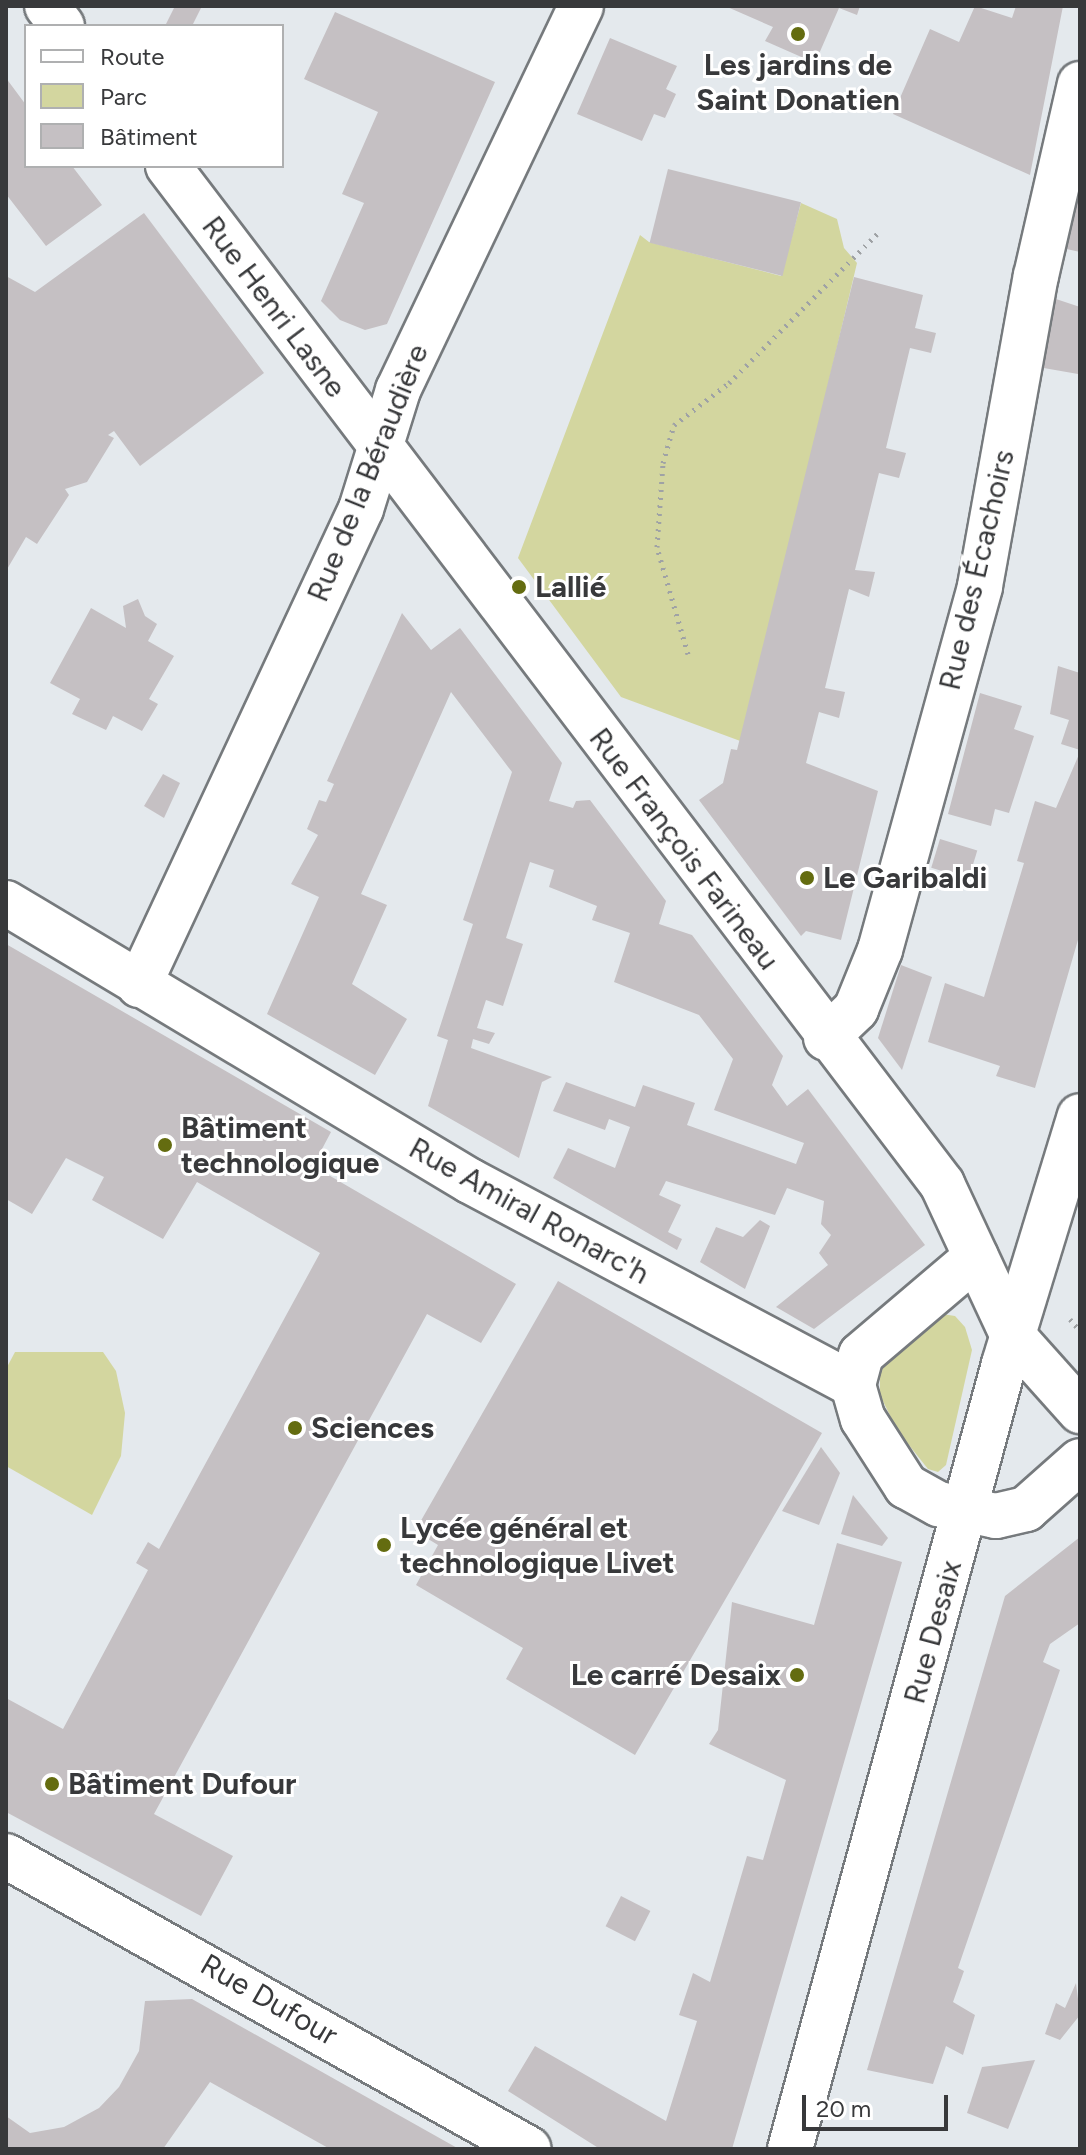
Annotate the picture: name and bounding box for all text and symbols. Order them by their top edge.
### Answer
legend [24,24,284,168]
marker: Les jardins de Saint Donatien [789,25,807,43]
text: Route [100,42,164,71]
place label: Les jardins de Saint Donatien [696,47,900,118]
text: Parc [100,82,147,111]
text: Bâtiment [100,122,198,151]
street label: Rue Henri Lasne [194,209,354,405]
street label: Rue de la Béraudière [300,339,436,607]
street label: Rue des Écachoirs [932,446,1022,694]
place label: Lallié [535,569,606,605]
marker: Lallié [510,578,528,596]
street label: Rue François Farineau [581,721,787,977]
place label: Le Garibaldi [823,860,987,896]
marker: Le Garibaldi [798,869,816,887]
place label: Bâtiment technologique [181,1110,379,1180]
street label: Rue Amiral Ronarc'h [403,1130,655,1292]
marker: Bâtiment technologique [156,1136,174,1154]
place label: Sciences [311,1410,434,1446]
marker: Sciences [286,1419,304,1437]
place label: Lycée général et technologique Livet [400,1510,674,1580]
marker: Lycée général et technologique Livet [375,1536,393,1554]
street label: Rue Desaix [897,1556,969,1708]
place label: Le carré Desaix [571,1657,781,1693]
marker: Le carré Desaix [788,1666,806,1684]
place label: Bâtiment Dufour [68,1766,296,1802]
marker: Bâtiment Dufour [43,1775,61,1793]
street label: Rue Dufour [194,1946,344,2054]
scale bar [806,2079,952,2129]
text: 20 m [816,2094,871,2123]

